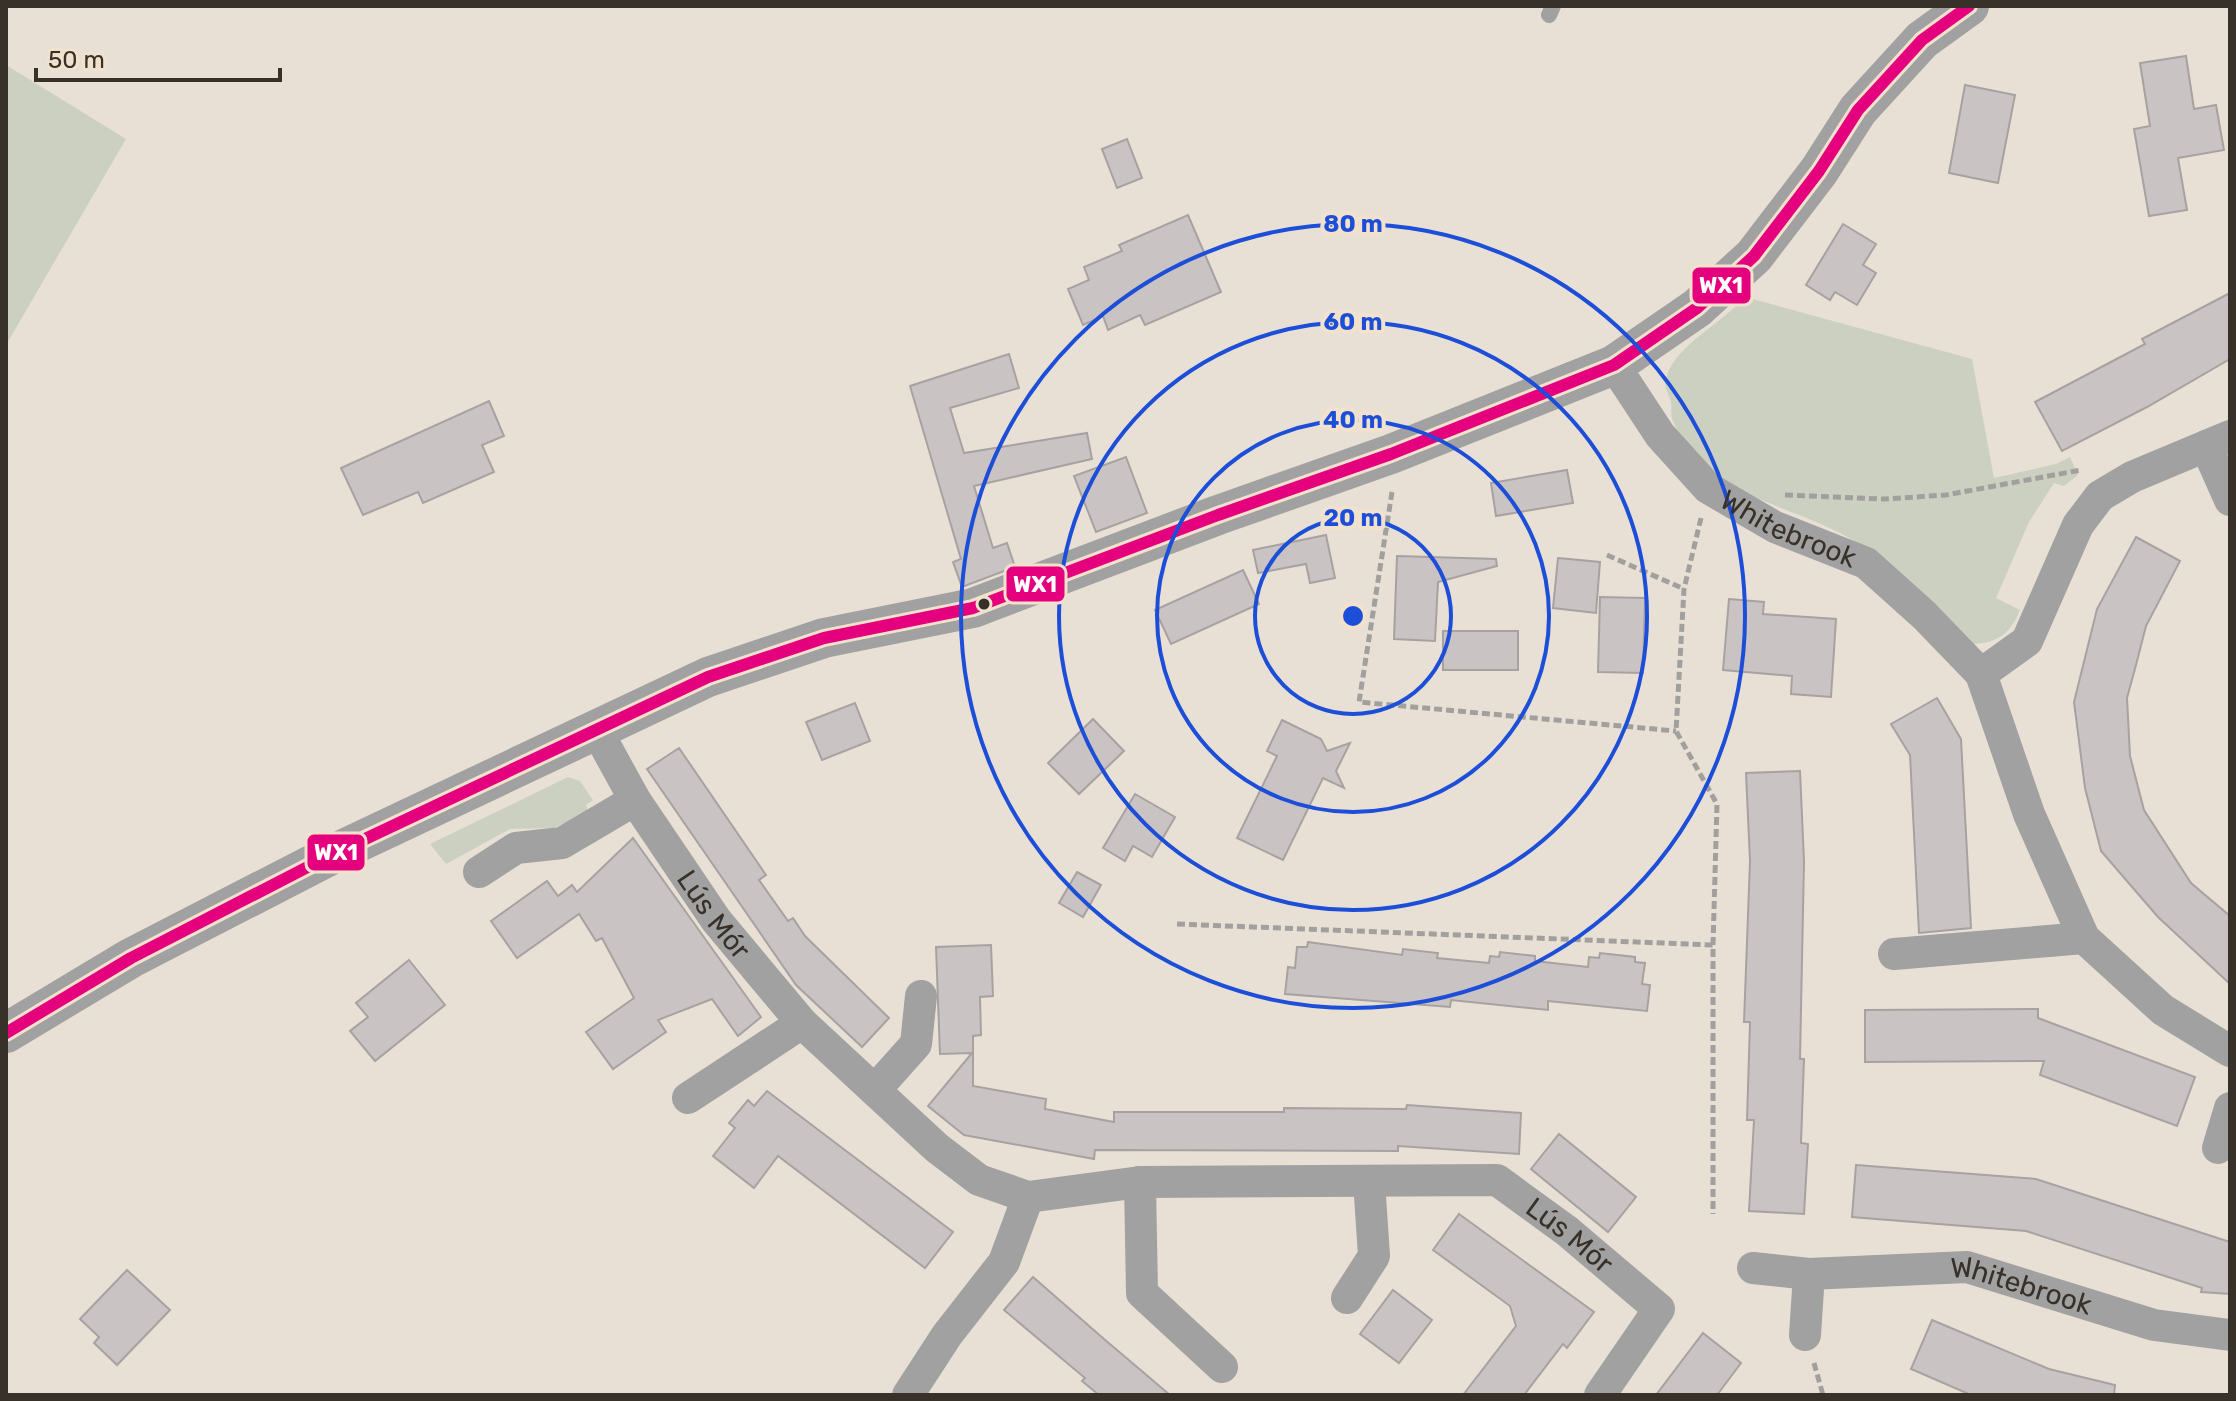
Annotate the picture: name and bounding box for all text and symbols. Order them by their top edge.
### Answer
scale bar [36,32,280,82]
text: 50 m [48,46,105,74]
text: 80 m [1323,210,1383,238]
line badge: WX1 [1691,266,1752,305]
text: WX1 [1699,272,1743,299]
text: 60 m [1323,308,1383,336]
text: 40 m [1323,406,1383,434]
street label: Whitebrook [1715,483,1862,574]
text: 20 m [1323,504,1383,532]
line badge: WX1 [1005,565,1066,603]
text: WX1 [1013,571,1057,598]
unlabelled marker [976,596,992,612]
centre of rings [1339,602,1367,630]
line badge: WX1 [306,833,366,872]
text: WX1 [314,839,358,866]
street label: Lús Mór [670,864,758,966]
street label: Lús Mór [1520,1190,1621,1280]
street label: Whitebrook [1950,1250,2097,1321]

